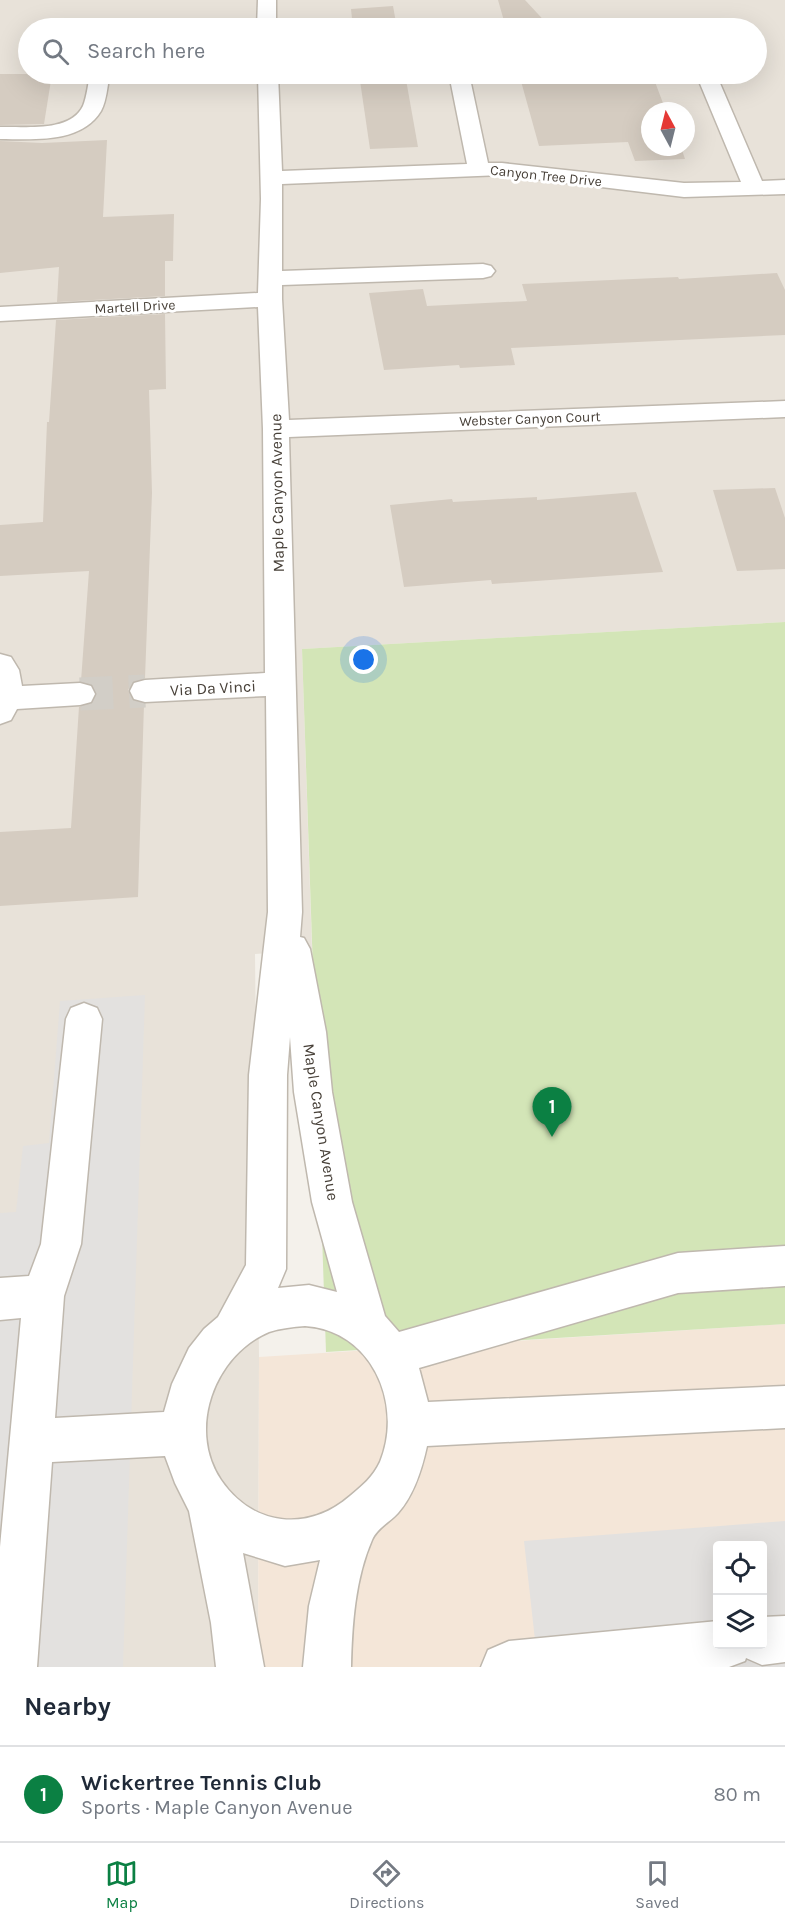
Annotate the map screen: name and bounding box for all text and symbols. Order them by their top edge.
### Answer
search box [18,18,767,84]
icon: search [39,35,72,68]
text: Search here [87,38,205,64]
north arrow [641,102,695,156]
street label: Canyon Tree Drive [489,162,603,190]
street label: Martell Drive [94,296,176,318]
street label: Webster Canyon Court [459,408,601,430]
street label: Maple Canyon Avenue [266,413,288,573]
your location [349,645,378,674]
street label: Via Da Vinci [170,676,256,700]
street label: Maple Canyon Avenue [299,1042,343,1202]
pin: 1 [532,1088,572,1137]
map controls [713,1541,767,1649]
button: locate [713,1541,767,1595]
button: layers [713,1595,767,1649]
text: Nearby [24,1691,111,1722]
text: Wickertree Tennis Club [81,1770,321,1796]
text: 1 [40,1783,47,1806]
text: 80 m [713,1783,761,1806]
text: Sports · Maple Canyon Avenue [81,1796,353,1819]
tab: Map [105,1857,138,1912]
tab: Directions [349,1857,424,1912]
tab: Saved [635,1857,680,1912]

